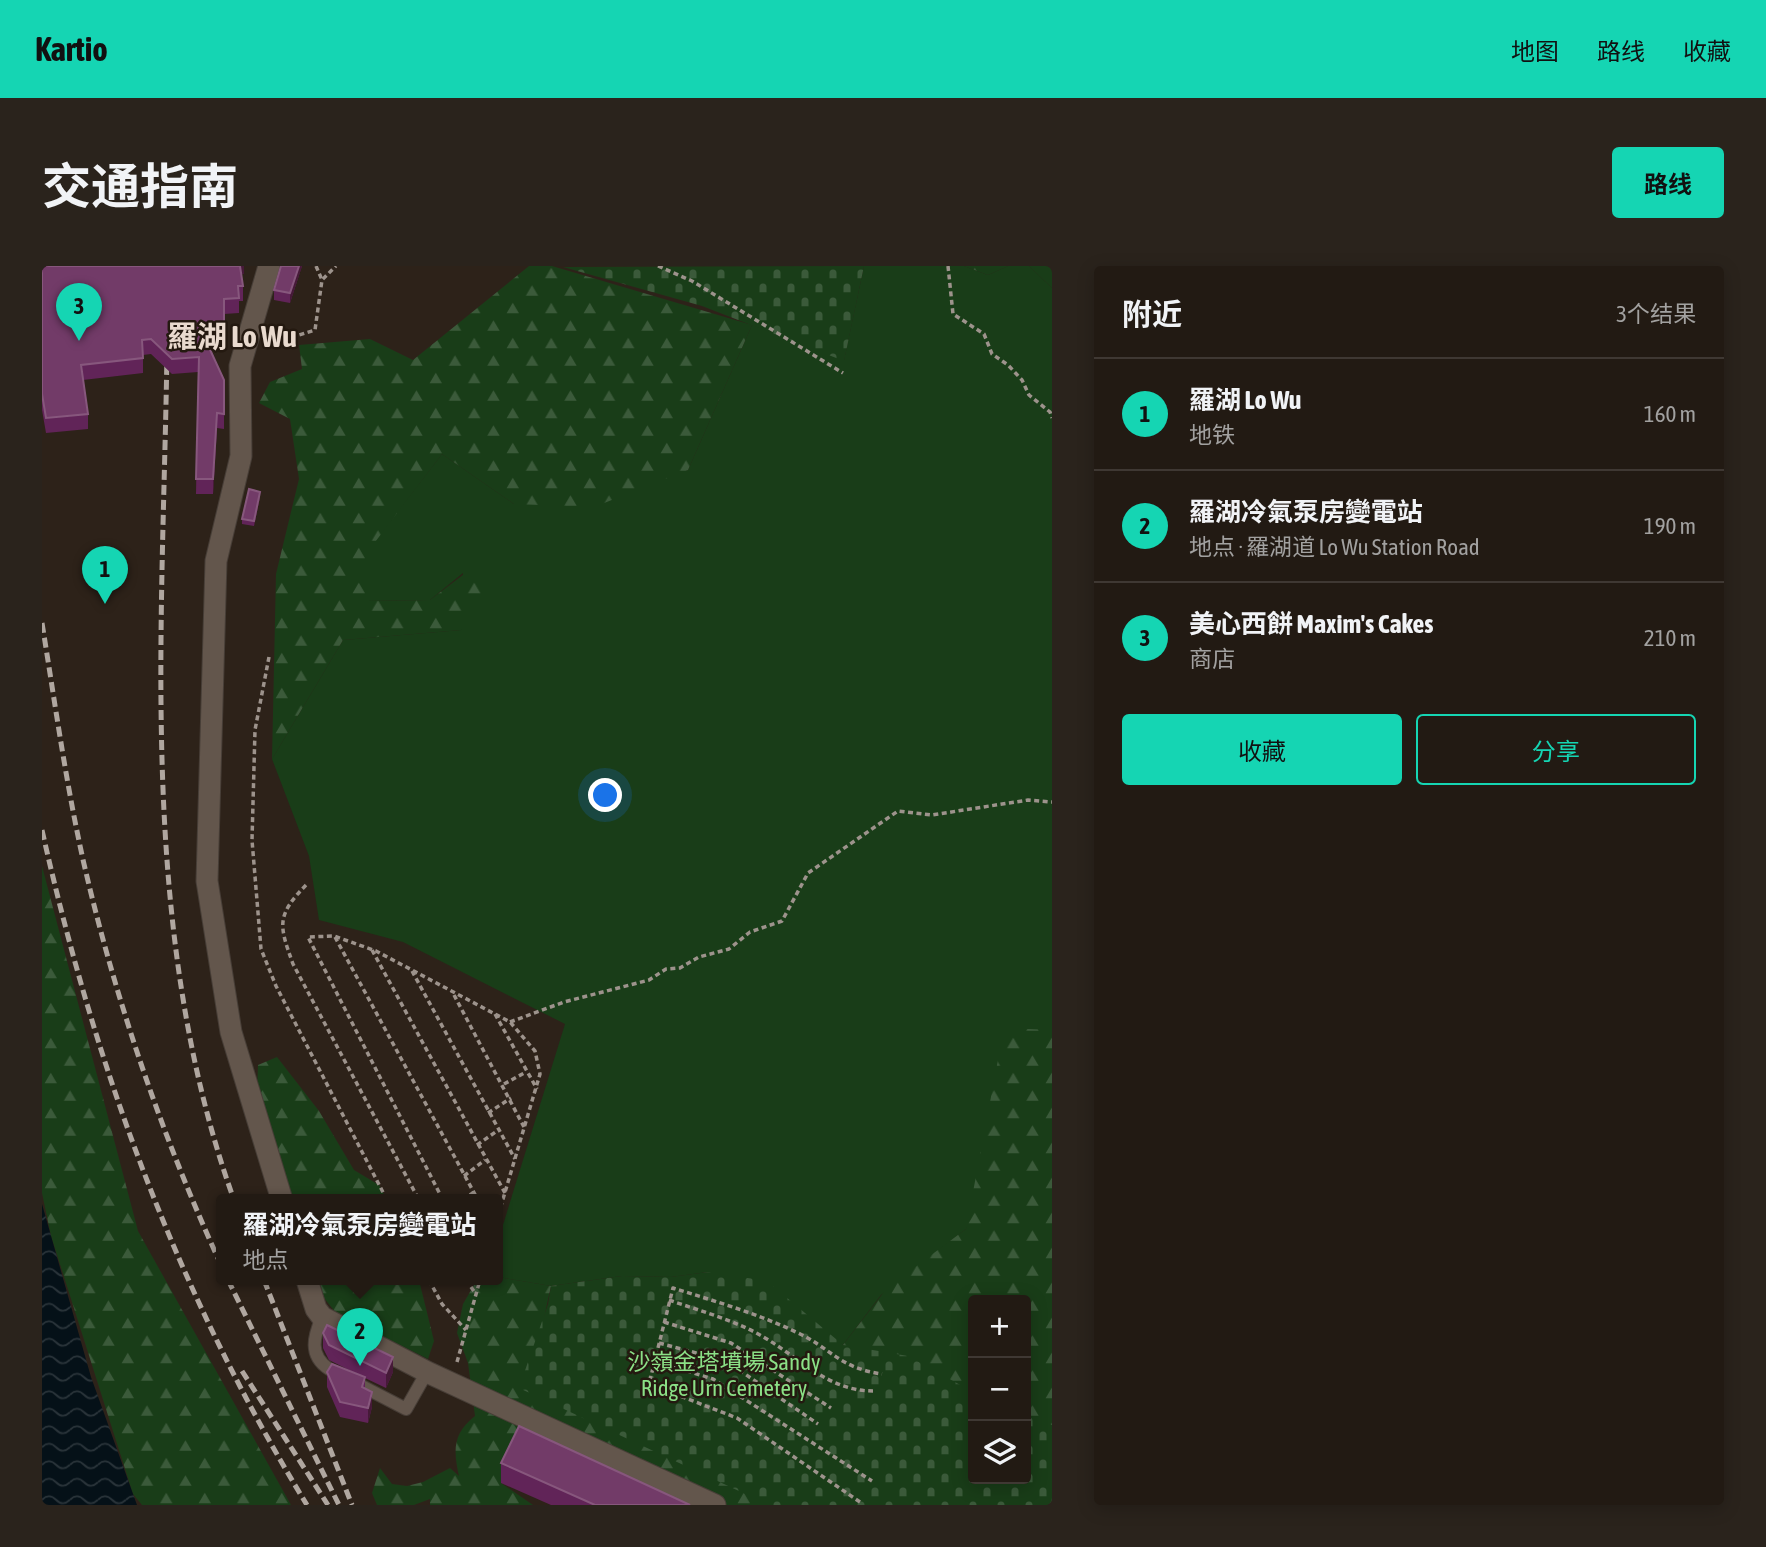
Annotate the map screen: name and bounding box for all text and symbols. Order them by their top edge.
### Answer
text: Kartio [35,30,108,68]
text: 地图 [1511,38,1559,65]
text: 路线 [1597,38,1645,65]
text: 收藏 [1683,38,1731,65]
button: 路线 [1612,147,1724,218]
text: 交通指南 [42,158,238,214]
pin: 3 [56,283,102,341]
text: 附近 [1122,297,1182,331]
text: 3个结果 [1616,301,1696,327]
district label: 羅湖 Lo Wu [167,319,297,353]
text: 羅湖 Lo Wu [1189,385,1301,415]
text: 1 [1140,401,1150,427]
text: 160 m [1644,401,1696,427]
text: 地铁 [1189,422,1235,448]
text: 羅湖冷氣泵房變電站 [1189,497,1423,527]
text: 2 [1140,513,1150,539]
text: 190 m [1644,513,1696,539]
text: 地点 · 羅湖道 Lo Wu Station Road [1189,534,1480,560]
pin: 1 [82,546,128,604]
text: 美心西餅 Maxim's Cakes [1189,609,1433,639]
text: 3 [1140,625,1150,651]
text: 210 m [1644,625,1696,651]
text: 商店 [1189,646,1235,672]
button: 收藏 [1122,714,1402,785]
button: 分享 [1416,714,1696,785]
your location [588,778,622,812]
popup [216,1194,503,1285]
text: 羅湖冷氣泵房變電站 [242,1210,477,1240]
text: 地点 [242,1247,288,1273]
map controls [968,1295,1031,1484]
button: + [968,1295,1031,1358]
pin: 2 [337,1308,383,1366]
park label: 沙嶺金塔墳場 Sandy Ridge Urn Cemetery [627,1349,821,1401]
button: − [968,1358,1031,1421]
button: layers [968,1421,1031,1484]

